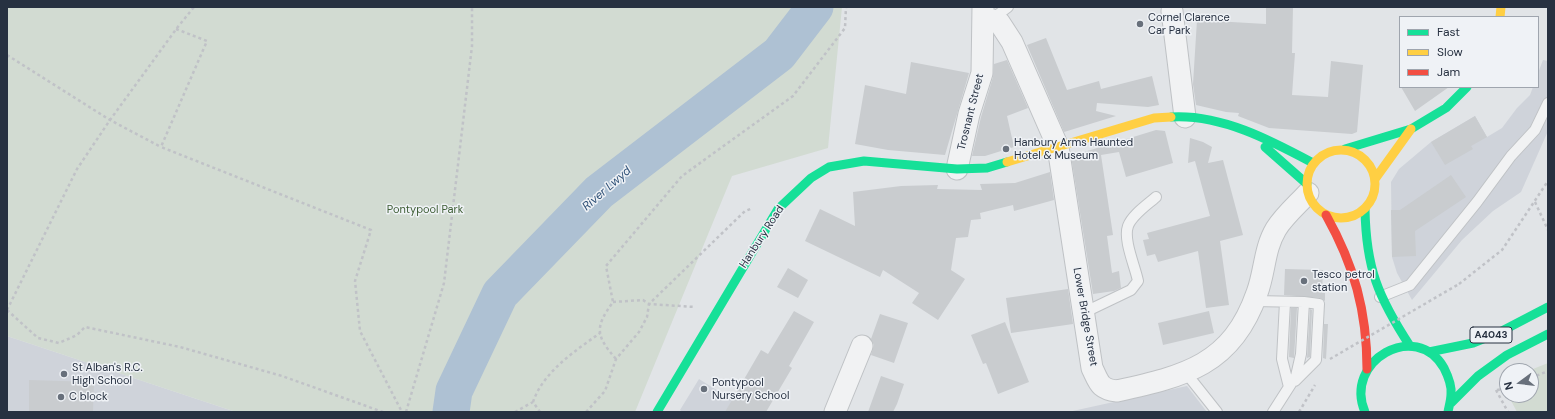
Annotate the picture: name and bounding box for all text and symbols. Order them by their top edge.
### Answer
place label: Cornel Clarence Car Park [1148,11,1230,37]
legend [1399,16,1539,88]
marker: Cornel Clarence Car Park [1135,19,1145,29]
text: Fast [1437,24,1460,40]
text: Slow [1437,44,1463,60]
text: Jam [1437,64,1460,80]
street label: Trosnant Street [955,72,987,152]
place label: Hanbury Arms Haunted Hotel & Museum [1014,136,1133,162]
marker: Hanbury Arms Haunted Hotel & Museum [1001,144,1011,154]
water label: River Lwyd [580,164,634,214]
park label: Pontypool Park [387,203,463,217]
street label: Hanbury Road [737,203,787,271]
street label: Lower Bridge Street [1070,267,1100,367]
place label: Tesco petrol station [1312,268,1375,294]
marker: Tesco petrol station [1299,276,1309,286]
road number: A4043 [1470,327,1512,343]
place label: St Alban's R.C. High School [72,361,143,387]
north arrow [1499,363,1539,403]
marker: St Alban's R.C. High School [59,369,69,379]
place label: Pontypool Nursery School [712,376,789,402]
text: N [1501,380,1516,392]
marker: Pontypool Nursery School [699,384,709,394]
place label: C block [69,390,108,404]
marker: C block [56,392,66,402]

